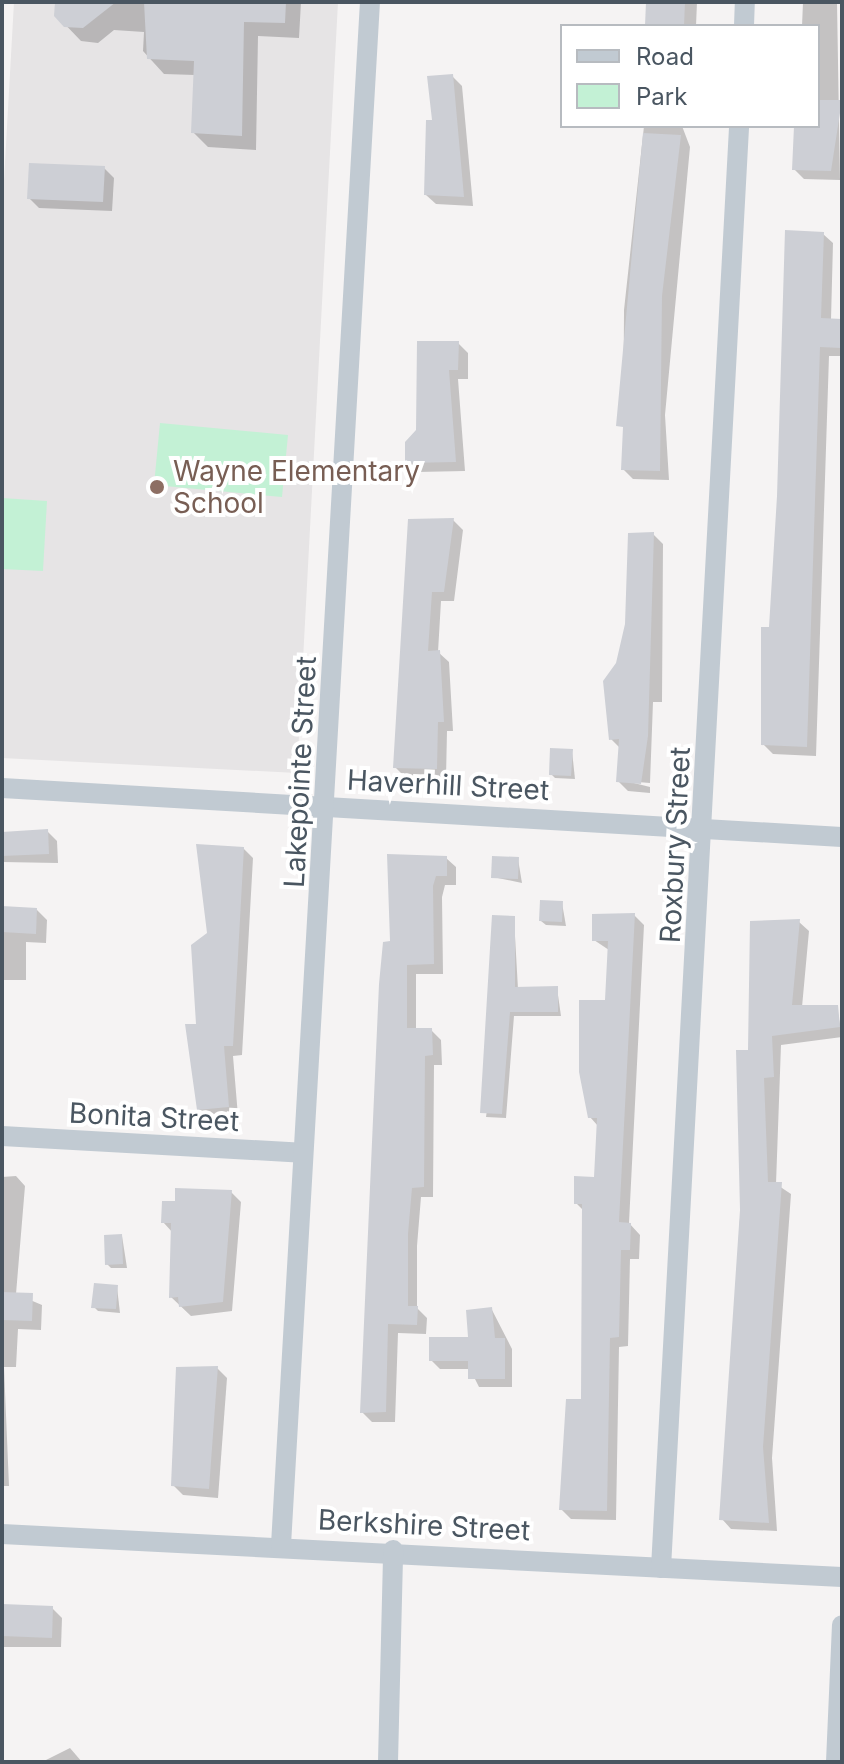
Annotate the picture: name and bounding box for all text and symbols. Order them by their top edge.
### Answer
legend [560,24,820,128]
text: Road [636,42,694,71]
text: Park [636,82,687,111]
place label: Wayne Elementary School [173,454,420,520]
marker: Wayne Elementary School [148,478,166,496]
street label: Lakepointe Street [277,655,323,889]
street label: Roxbury Street [653,746,697,944]
street label: Haverhill Street [346,763,550,807]
street label: Bonita Street [68,1096,240,1138]
street label: Berkshire Street [317,1503,531,1547]

